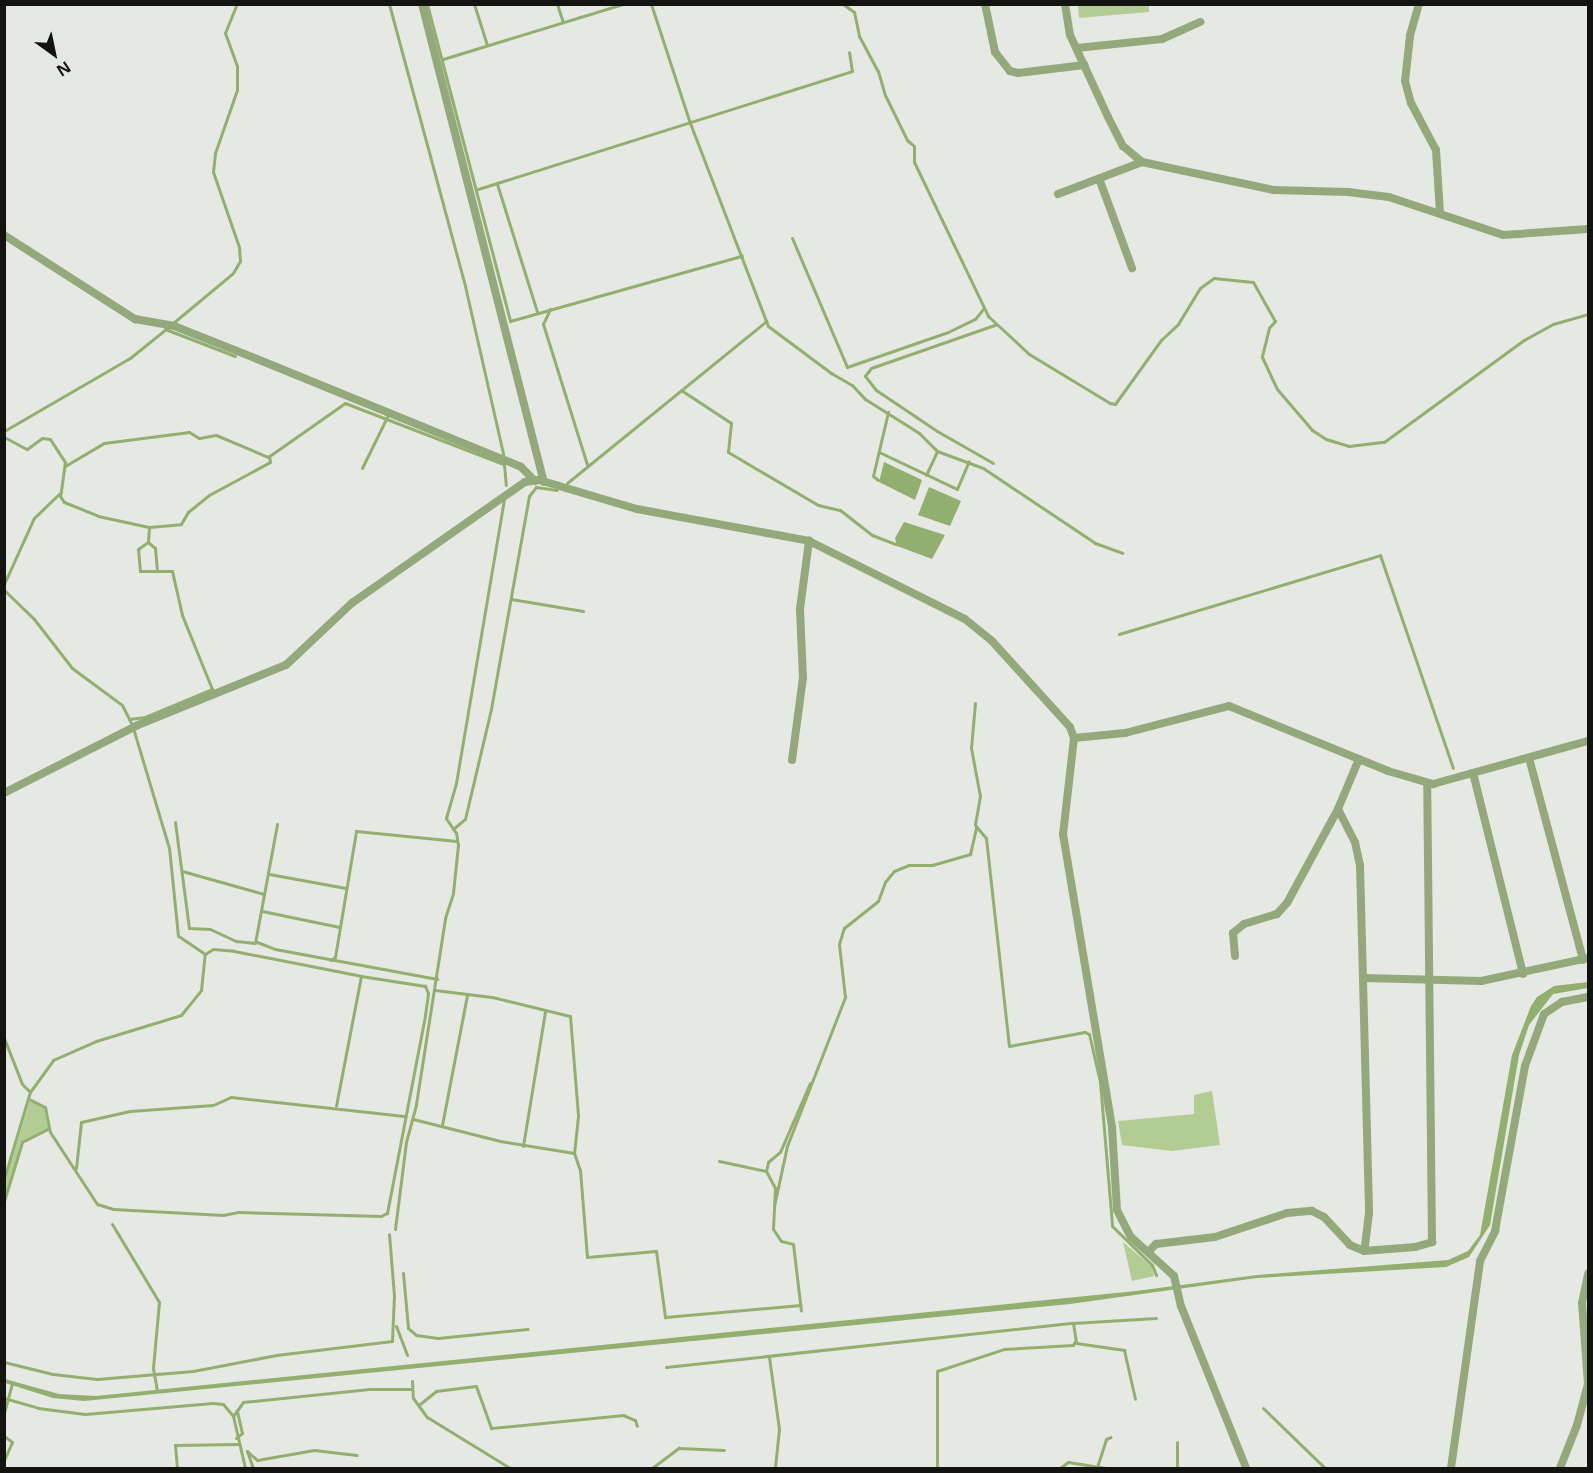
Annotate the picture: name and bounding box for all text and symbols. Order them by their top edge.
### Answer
north arrow [24,24,84,84]
text: N [52,56,75,82]

